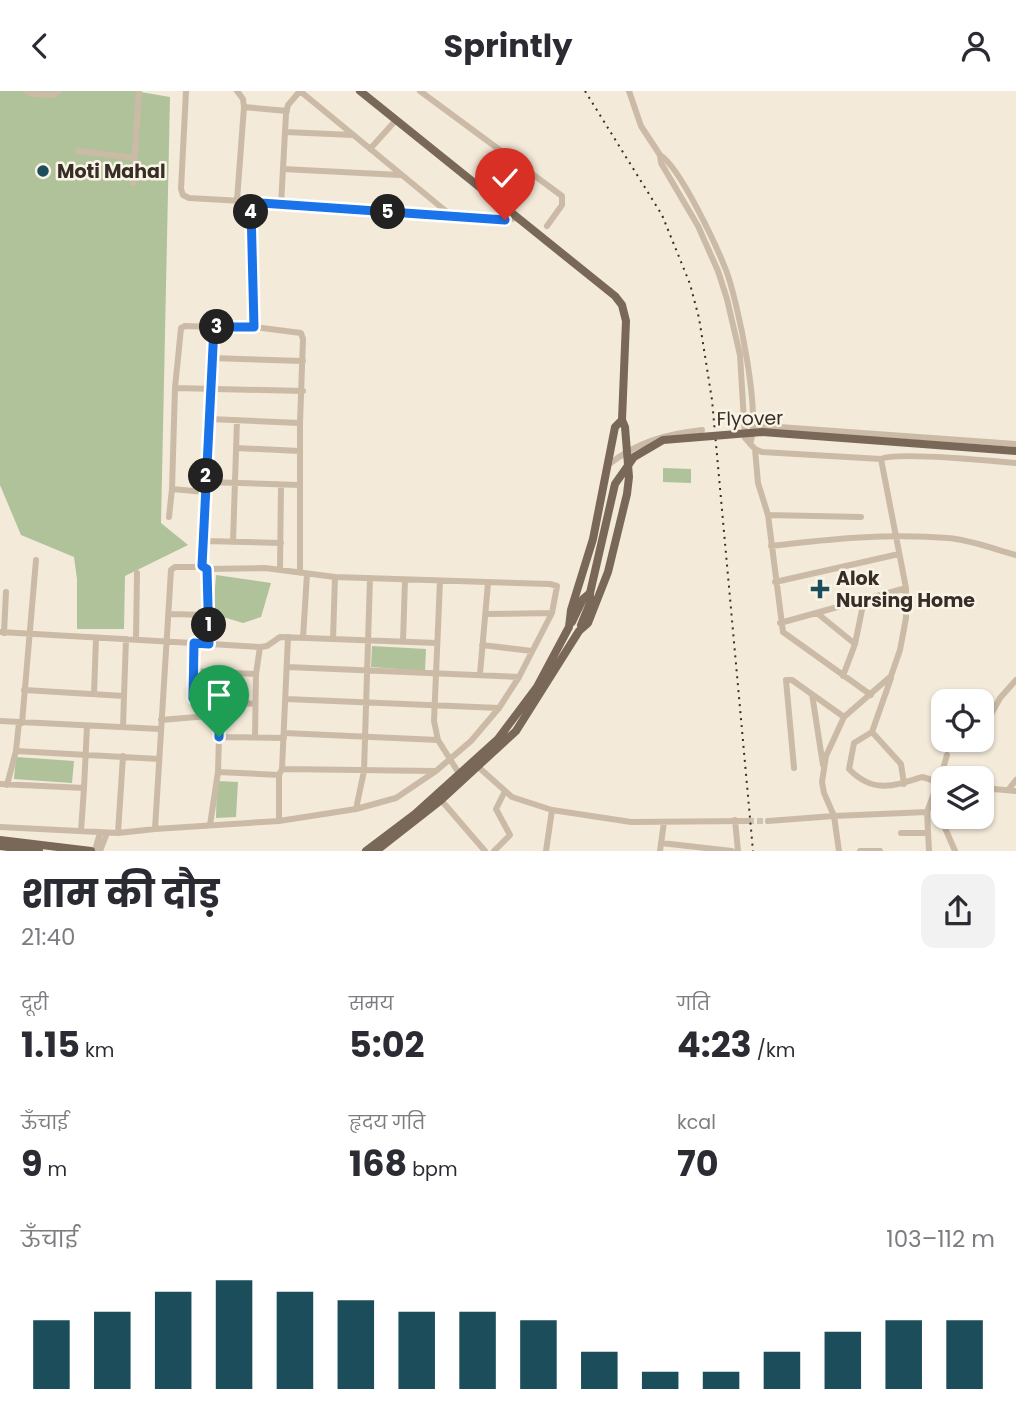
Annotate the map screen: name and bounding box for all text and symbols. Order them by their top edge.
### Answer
text: Sprintly [444,23,572,68]
icon: back [21,27,59,65]
icon: person [957,27,995,65]
pin [475,148,535,220]
place label: Moti Mahal [57,158,166,185]
icon: check [486,159,524,197]
marker: Moti Mahal [35,163,51,179]
pin: 4 [233,195,268,229]
pin: 5 [370,195,406,229]
text: 4 [244,198,257,225]
text: 5 [381,198,394,225]
pin: 3 [200,309,234,345]
text: 3 [211,313,222,340]
street label: Flyover [716,404,784,433]
pin: 2 [188,459,224,493]
text: 2 [200,462,211,489]
place label: Alok Nursing Home [836,565,975,614]
marker: Alok Nursing Home [810,579,830,599]
pin: 1 [192,607,227,643]
text: 1 [205,611,212,638]
pin [189,665,249,737]
icon: arrive [200,676,238,714]
map controls [931,689,994,829]
button: locate [931,689,994,752]
button: layers [931,766,994,829]
text: शाम की दौड़ [21,867,219,920]
button: share [921,874,995,948]
text: 21:40 [21,921,75,953]
text: दूरी [21,990,48,1017]
text: समय [349,990,394,1017]
text: गति [677,990,710,1017]
text: 1.15 [21,1020,80,1069]
text: 5:02 [349,1020,425,1069]
text: 4:23 [677,1020,752,1069]
text: km [80,1037,114,1064]
text: /km [752,1037,795,1064]
text: ऊँचाई [21,1109,68,1136]
text: हृदय गति [349,1109,425,1136]
text: kcal [677,1109,716,1136]
text: 9 [21,1139,43,1188]
text: 168 [349,1139,407,1188]
text: 70 [677,1139,719,1188]
text: m [43,1156,67,1183]
text: bpm [407,1156,457,1183]
text: ऊँचाई [21,1223,78,1255]
text: 103–112 m [886,1223,995,1255]

